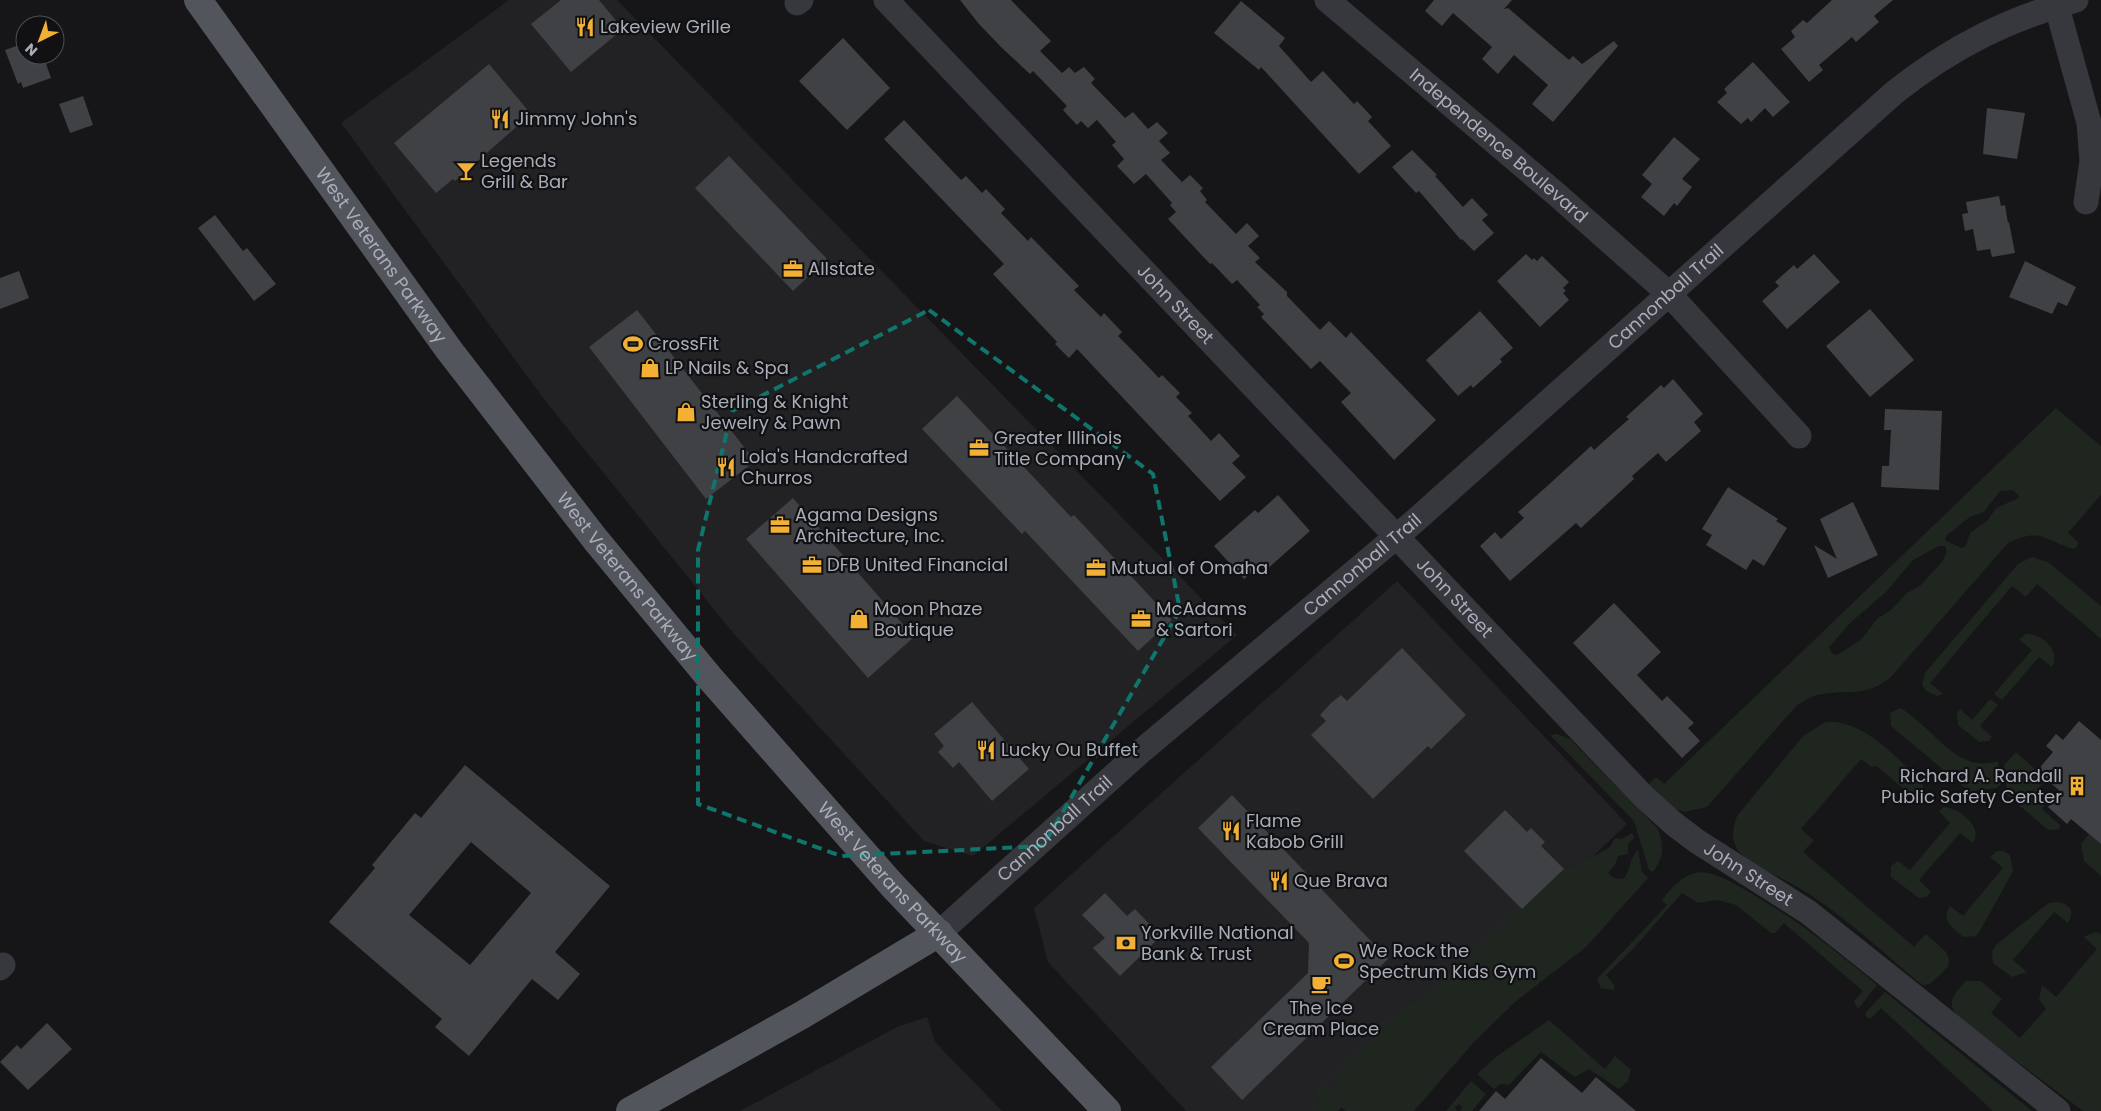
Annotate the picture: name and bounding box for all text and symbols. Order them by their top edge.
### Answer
place label: Lakeview Grille [600,14,731,39]
north arrow [15,15,65,65]
restaurant icon: Lakeview Grille [574,16,596,38]
text: N [21,39,42,61]
street label: Independence Boulevard [1404,62,1593,228]
place label: Jimmy John's [515,106,637,131]
restaurant icon: Jimmy John's [489,108,511,130]
place label: Legends Grill & Bar [481,148,568,194]
bar icon: Legends Grill & Bar [455,160,477,182]
street label: West Veterans Parkway [310,162,453,348]
street label: Cannonball Trail [1602,238,1729,355]
place label: Allstate [808,256,875,281]
office icon: Allstate [782,258,804,280]
street label: John Street [1132,259,1220,349]
place label: CrossFit [648,331,719,356]
sports icon: CrossFit [622,333,644,355]
place label: LP Nails & Spa [665,355,789,380]
shop icon: LP Nails & Spa [639,357,661,379]
place label: Sterling & Knight Jewelry & Pawn [701,389,848,435]
shop icon: Sterling & Knight Jewelry & Pawn [675,401,697,423]
place label: Greater Illinois Title Company [994,425,1125,471]
office icon: Greater Illinois Title Company [968,437,990,459]
place label: Lola's Handcrafted Churros [741,444,908,490]
restaurant icon: Lola's Handcrafted Churros [715,456,737,478]
street label: West Veterans Parkway [551,487,704,666]
place label: Agama Designs Architecture, Inc. [795,502,944,548]
street label: Cannonball Trail [1298,508,1427,622]
office icon: Agama Designs Architecture, Inc. [769,514,791,536]
place label: DFB United Financial [827,552,1008,577]
street label: John Street [1411,552,1499,643]
office icon: DFB United Financial [801,554,823,576]
place label: Mutual of Omaha [1111,555,1268,580]
office icon: Mutual of Omaha [1085,557,1107,579]
place label: Moon Phaze Boutique [874,596,982,642]
place label: McAdams & Sartori [1156,596,1247,642]
shop icon: Moon Phaze Boutique [848,608,870,630]
office icon: McAdams & Sartori [1130,608,1152,630]
place label: Lucky Ou Buffet [1001,737,1138,762]
restaurant icon: Lucky Ou Buffet [975,739,997,761]
place label: Richard A. Randall Public Safety Center [1881,763,2062,809]
street label: Cannonball Trail [991,770,1118,887]
building icon: Richard A. Randall Public Safety Center [2066,775,2088,797]
street label: West Veterans Parkway [812,796,973,969]
place label: Flame Kabob Grill [1246,808,1344,854]
restaurant icon: Flame Kabob Grill [1220,820,1242,842]
street label: John Street [1699,836,1798,912]
place label: Que Brava [1294,868,1388,893]
restaurant icon: Que Brava [1268,870,1290,892]
place label: Yorkville National Bank & Trust [1141,920,1294,966]
bank icon: Yorkville National Bank & Trust [1115,932,1137,954]
place label: We Rock the Spectrum Kids Gym [1359,938,1536,984]
sports icon: We Rock the Spectrum Kids Gym [1333,950,1355,972]
cafe icon: The Ice Cream Place [1310,973,1332,995]
place label: The Ice Cream Place [1263,995,1379,1041]

